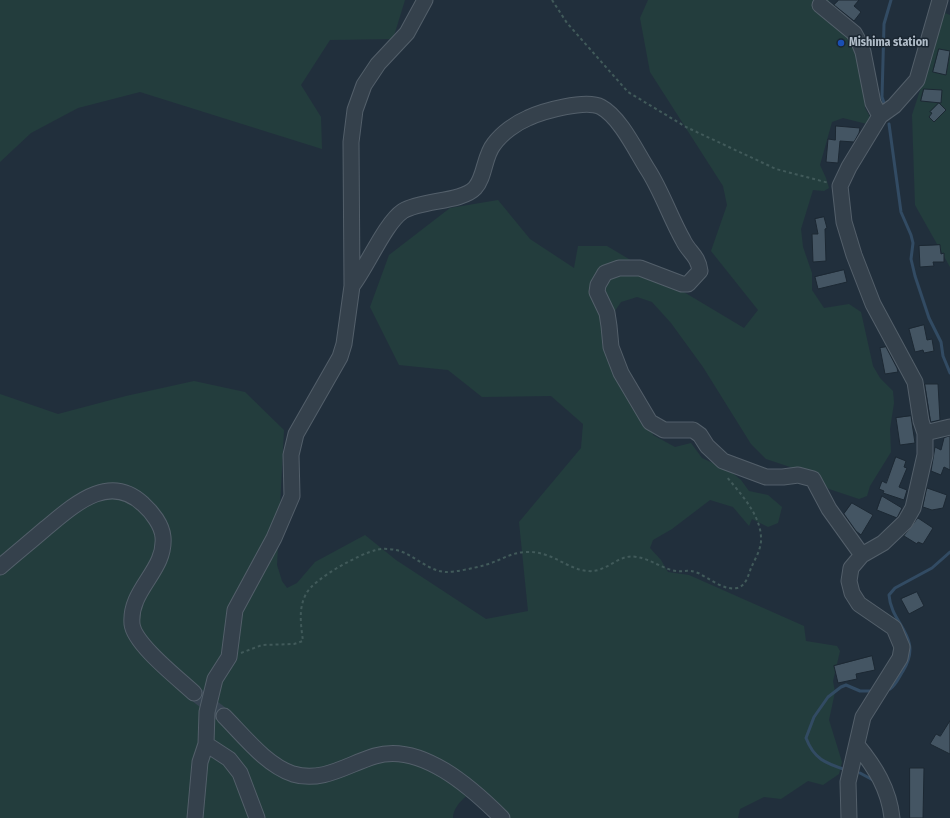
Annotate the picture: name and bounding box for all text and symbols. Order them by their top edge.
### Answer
place label: Mishima station [849,36,928,50]
marker: Mishima station [836,38,846,48]

